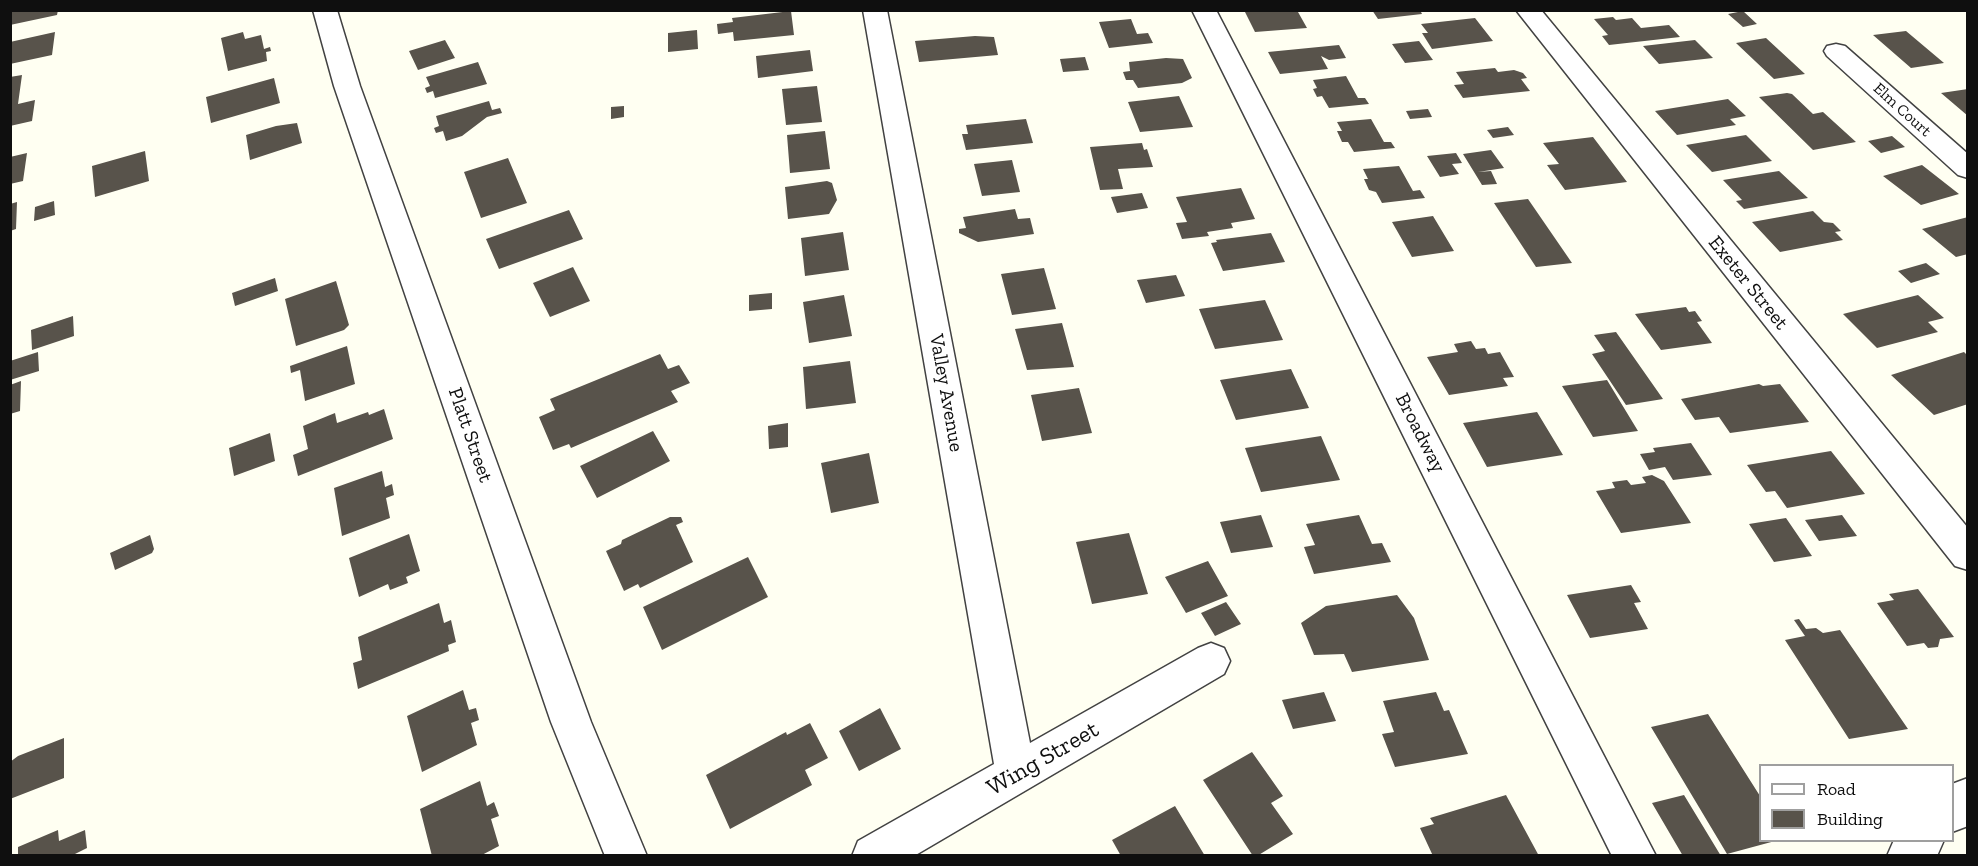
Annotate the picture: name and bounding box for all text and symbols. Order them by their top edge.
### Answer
street label: Elm Court [1869,79,1935,141]
street label: Exeter Street [1703,231,1793,335]
street label: Valley Avenue [924,332,968,454]
street label: Platt Street [443,385,497,485]
street label: Broadway [1390,389,1450,477]
street label: Wing Street [982,715,1104,803]
legend [1759,764,1954,842]
text: Road [1817,778,1856,800]
text: Building [1817,808,1883,830]

